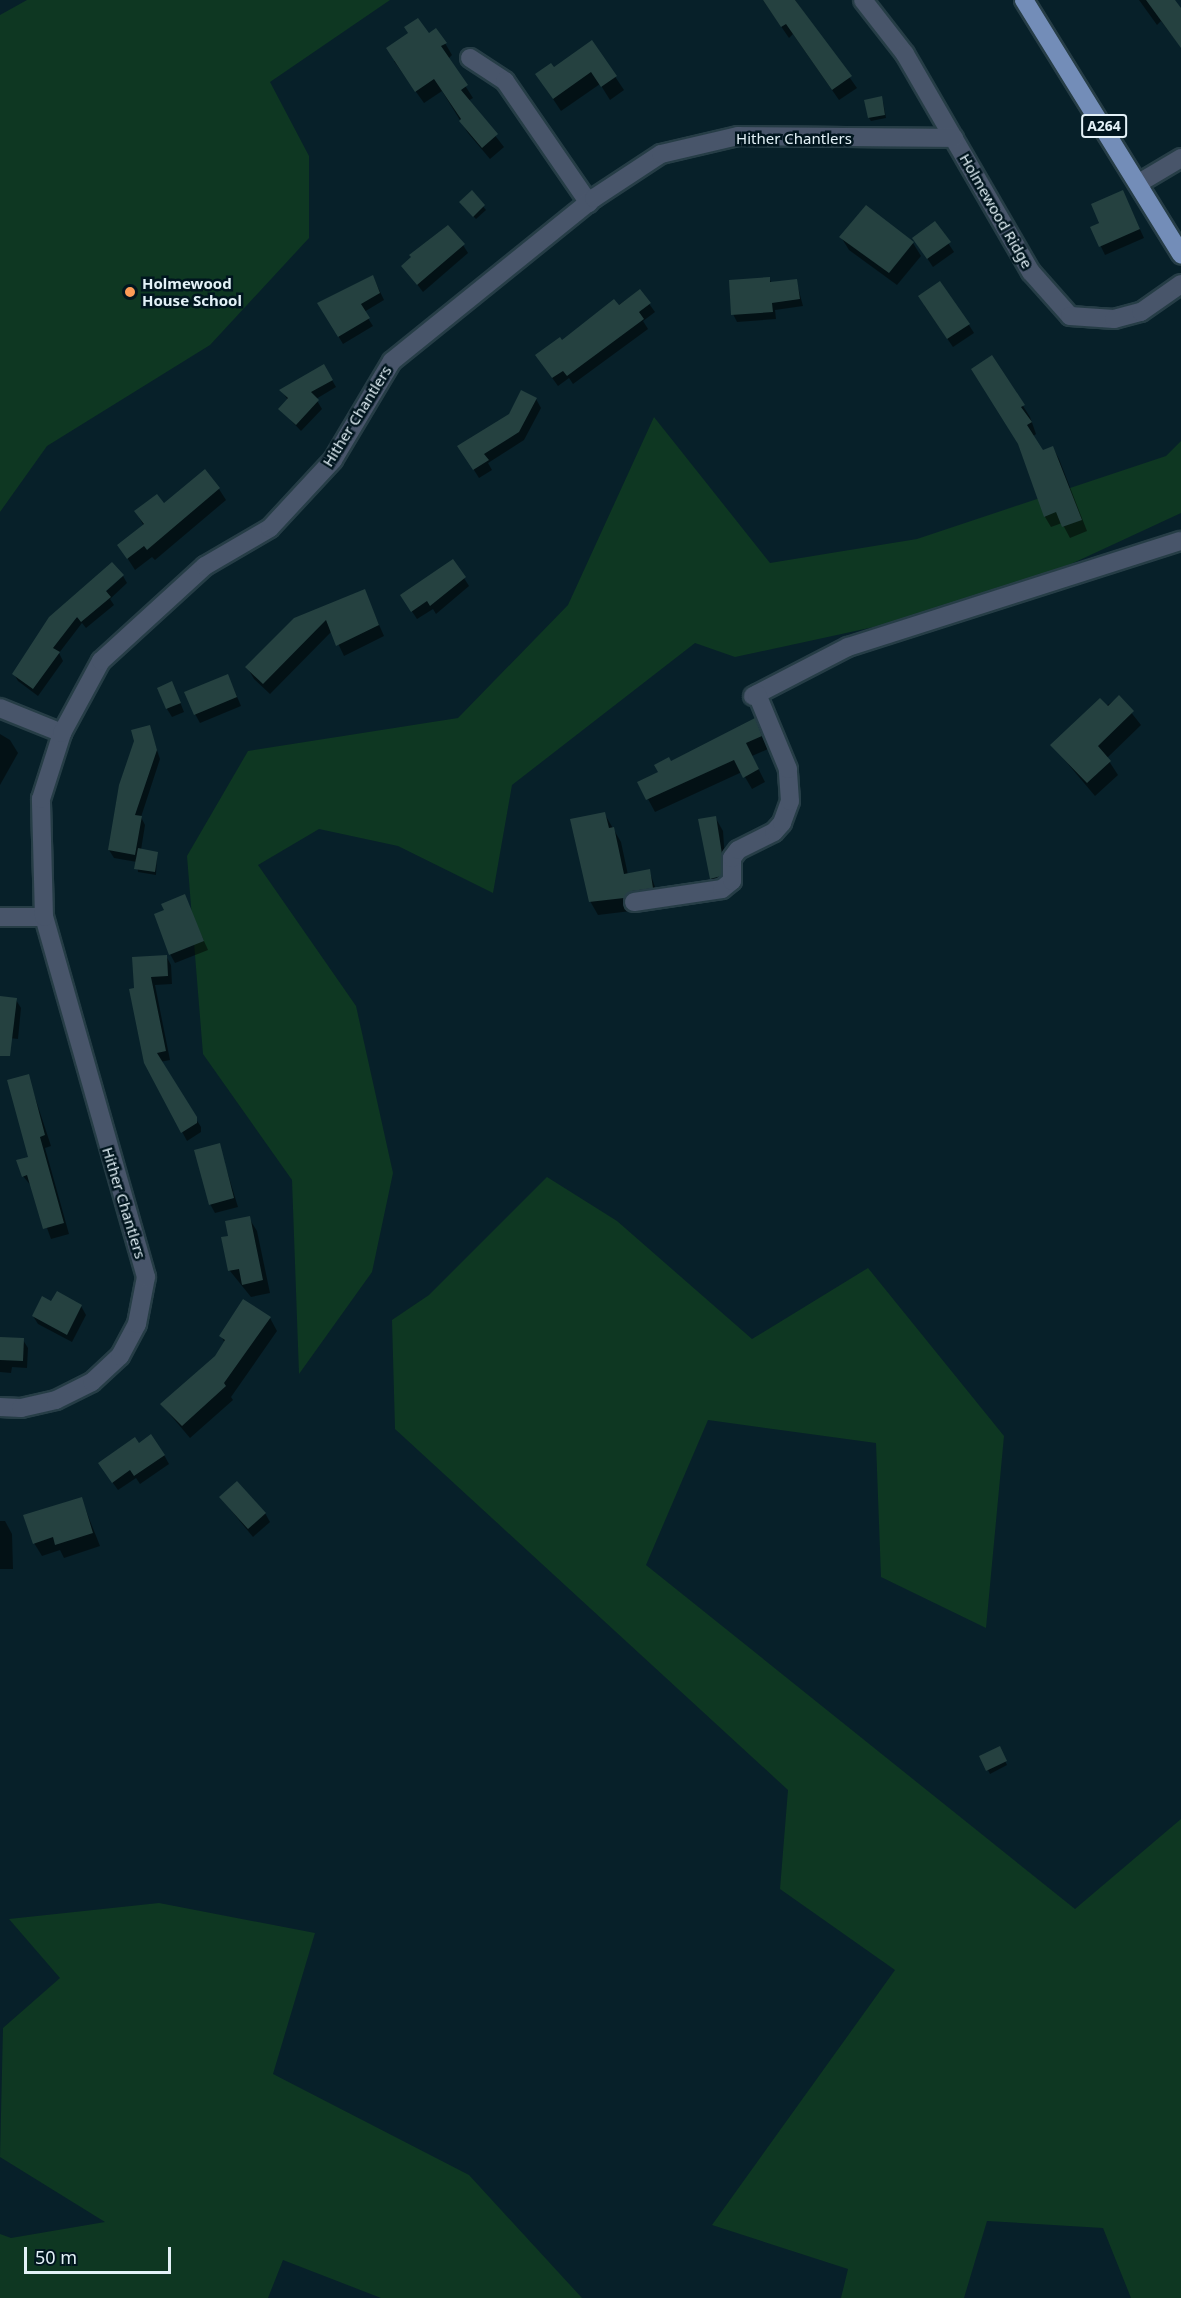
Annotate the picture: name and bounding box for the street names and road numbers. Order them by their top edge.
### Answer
road number: A264 [1080,115,1128,137]
street label: Hither Chantlers [736,130,852,148]
street label: Holmewood Ridge [956,150,1036,272]
street label: Hither Chantlers [319,362,395,470]
street label: Hither Chantlers [98,1145,150,1261]

